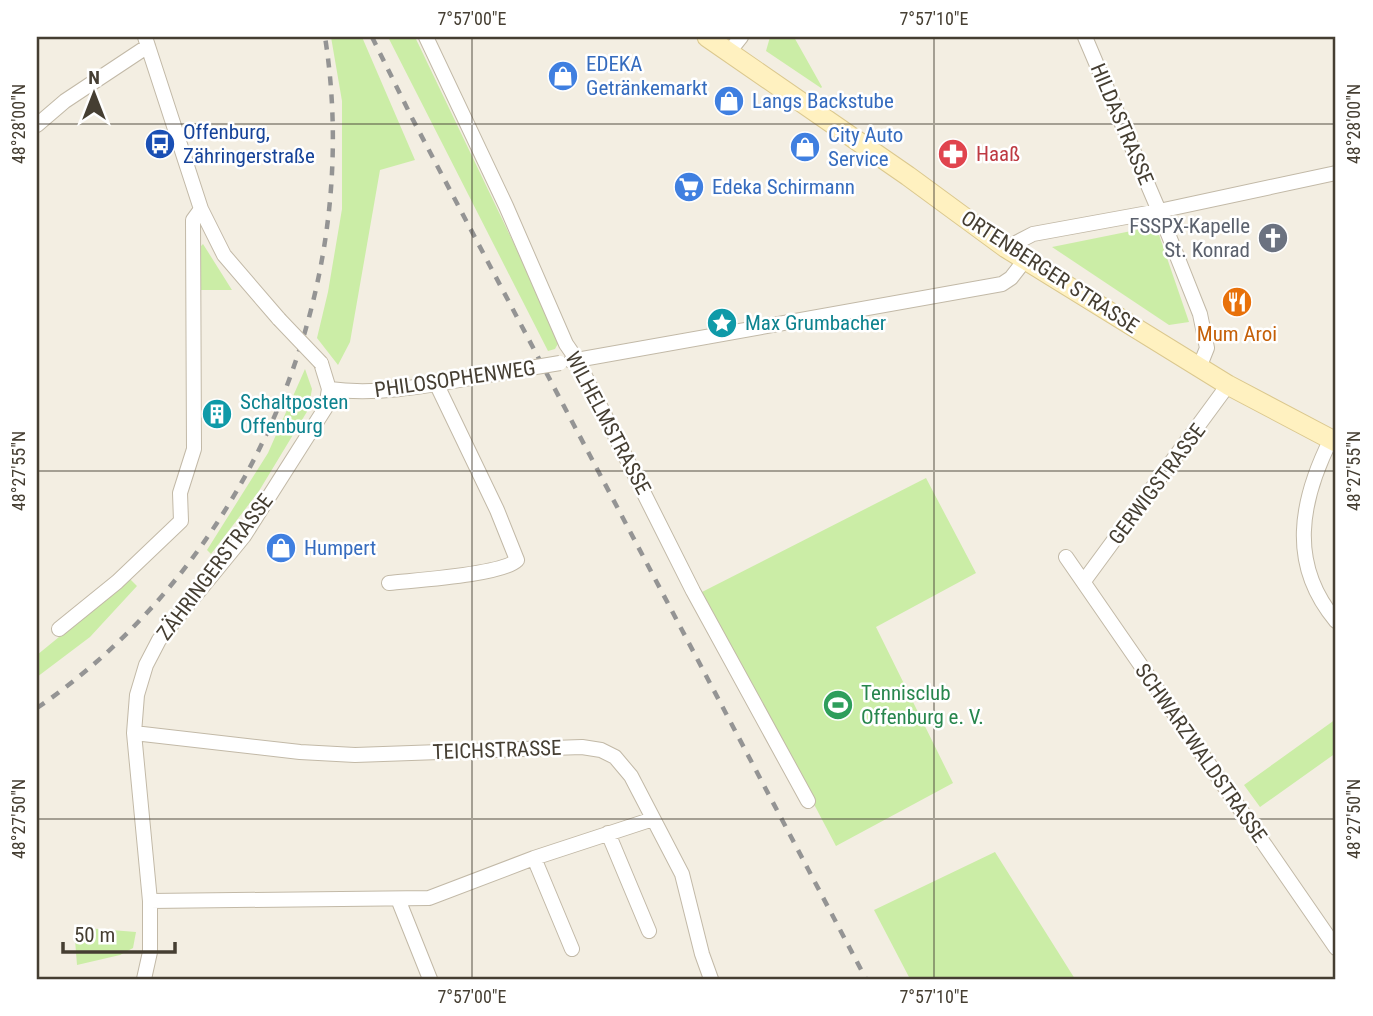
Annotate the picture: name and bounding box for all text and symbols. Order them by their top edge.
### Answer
text: 7°57'00"E [437,8,507,29]
text: 7°57'10"E [899,8,969,29]
place label: EDEKA Getränkemarkt [586,52,708,100]
shop icon: EDEKA Getränkemarkt [546,59,580,93]
north arrow [60,60,130,130]
street label: HILDASTRASSE [1086,60,1158,188]
text: N [88,66,100,89]
text: 48°28'00"N [8,84,29,164]
shop icon: Langs Backstube [712,84,746,118]
text: 48°28'00"N [1343,84,1364,164]
place label: Langs Backstube [752,89,894,113]
place label: Offenburg, Zähringerstraße [183,120,315,168]
place label: City Auto Service [828,123,903,171]
bus stop icon: Offenburg, Zähringerstraße [143,127,177,161]
shop icon: City Auto Service [788,130,822,164]
pharmacy icon: Haaß [936,137,970,171]
place label: Haaß [976,142,1020,166]
supermarket icon: Edeka Schirmann [672,170,706,204]
place label: Edeka Schirmann [712,175,855,199]
street label: ORTENBERGER STRASSE [957,206,1143,338]
place label: FSSPX-Kapelle St. Konrad [1129,214,1250,262]
church icon: FSSPX-Kapelle St. Konrad [1256,221,1290,255]
restaurant icon: Mum Aroi [1220,285,1254,319]
place icon: Max Grumbacher [705,306,739,340]
place label: Max Grumbacher [745,311,886,335]
place label: Mum Aroi [1197,322,1277,346]
street label: WILHELMSTRASSE [560,348,656,498]
street label: PHILOSOPHENWEG [373,356,537,402]
place label: Schaltposten Offenburg [240,390,349,438]
building icon: Schaltposten Offenburg [200,397,234,431]
street label: GERWIGSTRASSE [1104,419,1210,549]
text: 48°27'55"N [8,431,29,511]
text: 48°27'55"N [1343,431,1364,511]
street label: ZÄHRINGERSTRASSE [152,489,278,645]
shop icon: Humpert [264,531,298,565]
place label: Humpert [304,536,376,560]
street label: SCHWARZWALDSTRASSE [1130,659,1272,847]
place label: Tennisclub Offenburg e. V. [861,681,984,729]
sports icon: Tennisclub Offenburg e. V. [821,688,855,722]
street label: TEICHSTRASSE [432,736,562,764]
text: 48°27'50"N [8,779,29,859]
text: 48°27'50"N [1343,779,1364,859]
scale bar [63,911,175,955]
text: 50 m [74,923,115,947]
text: 7°57'00"E [437,986,507,1007]
text: 7°57'10"E [899,986,969,1007]

